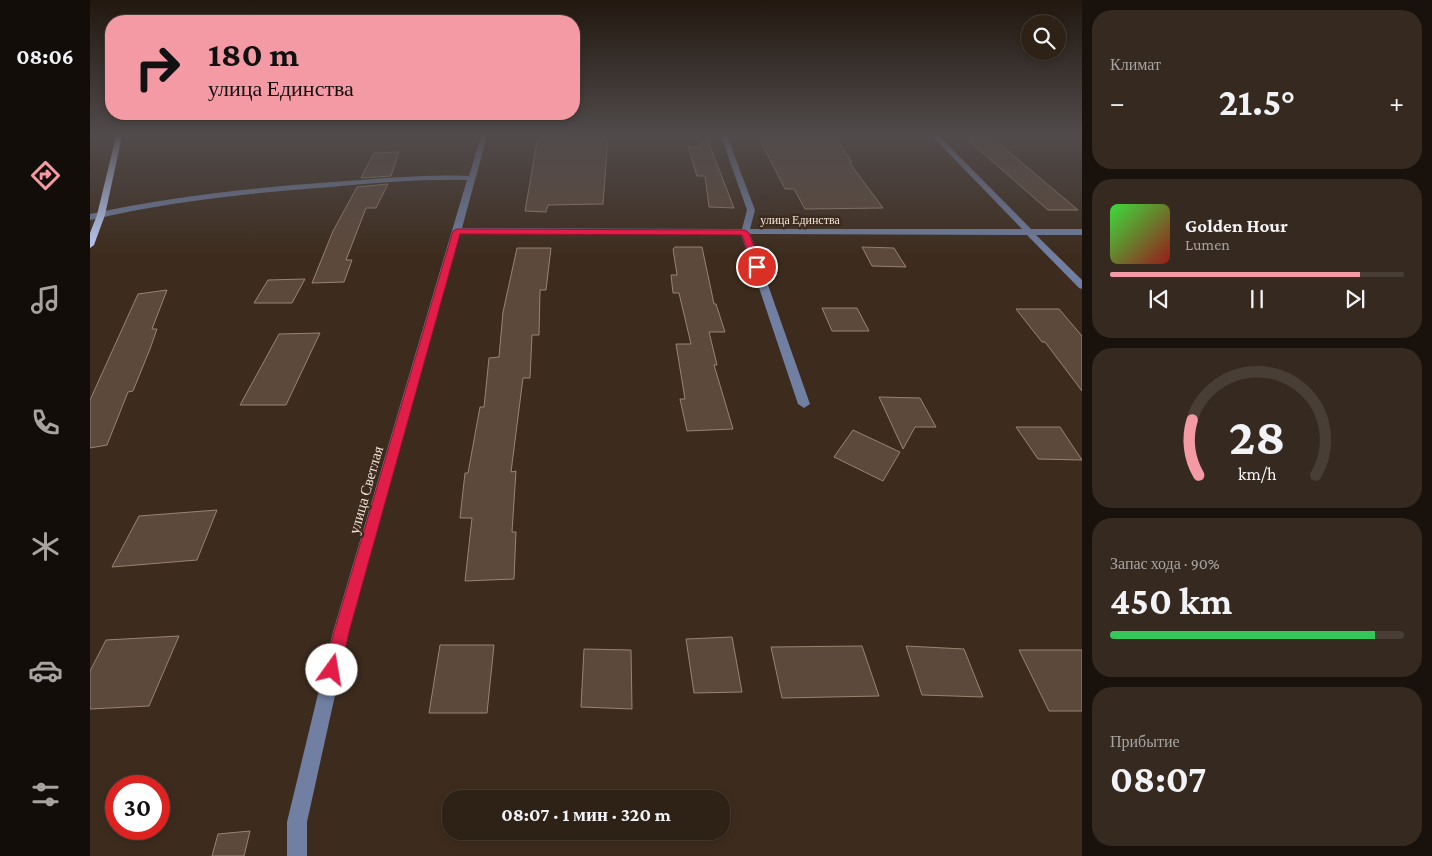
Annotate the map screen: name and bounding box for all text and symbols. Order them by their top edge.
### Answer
map controls [1021,15,1066,60]
button: search [1021,15,1066,60]
icon: right [125,35,190,100]
text: 180 m [208,35,299,74]
text: 08:06 [16,44,74,69]
text: Климат [1110,56,1161,73]
text: улица Единства [208,76,354,101]
text: 21.5° [1219,81,1295,123]
text: − [1110,87,1125,118]
text: + [1389,87,1404,118]
icon: directions [28,158,63,193]
street label: улица Единства [760,213,840,227]
text: Golden Hour [1185,215,1288,236]
text: Lumen [1185,236,1230,253]
pin [736,246,778,288]
icon: arrive [743,253,771,281]
icon: music [28,282,63,317]
icon: previous [1145,285,1173,313]
icon: pause [1243,285,1271,313]
icon: next [1341,285,1369,313]
icon: phone [28,405,63,440]
text: 28 [1229,407,1285,465]
street label: улица Светлая [346,444,386,536]
text: km/h [1238,464,1277,484]
icon: climate [28,529,63,564]
text: Запас хода · 90% [1110,555,1220,572]
text: 450 km [1110,580,1232,622]
position arrow [305,643,357,695]
icon: car [28,653,63,688]
text: Прибытие [1110,733,1180,750]
text: 08:07 [1110,758,1206,800]
speed limit sign: 30 [105,775,170,840]
icon: filters [28,777,63,812]
text: 08:07 · 1 мин · 320 m [501,804,671,825]

